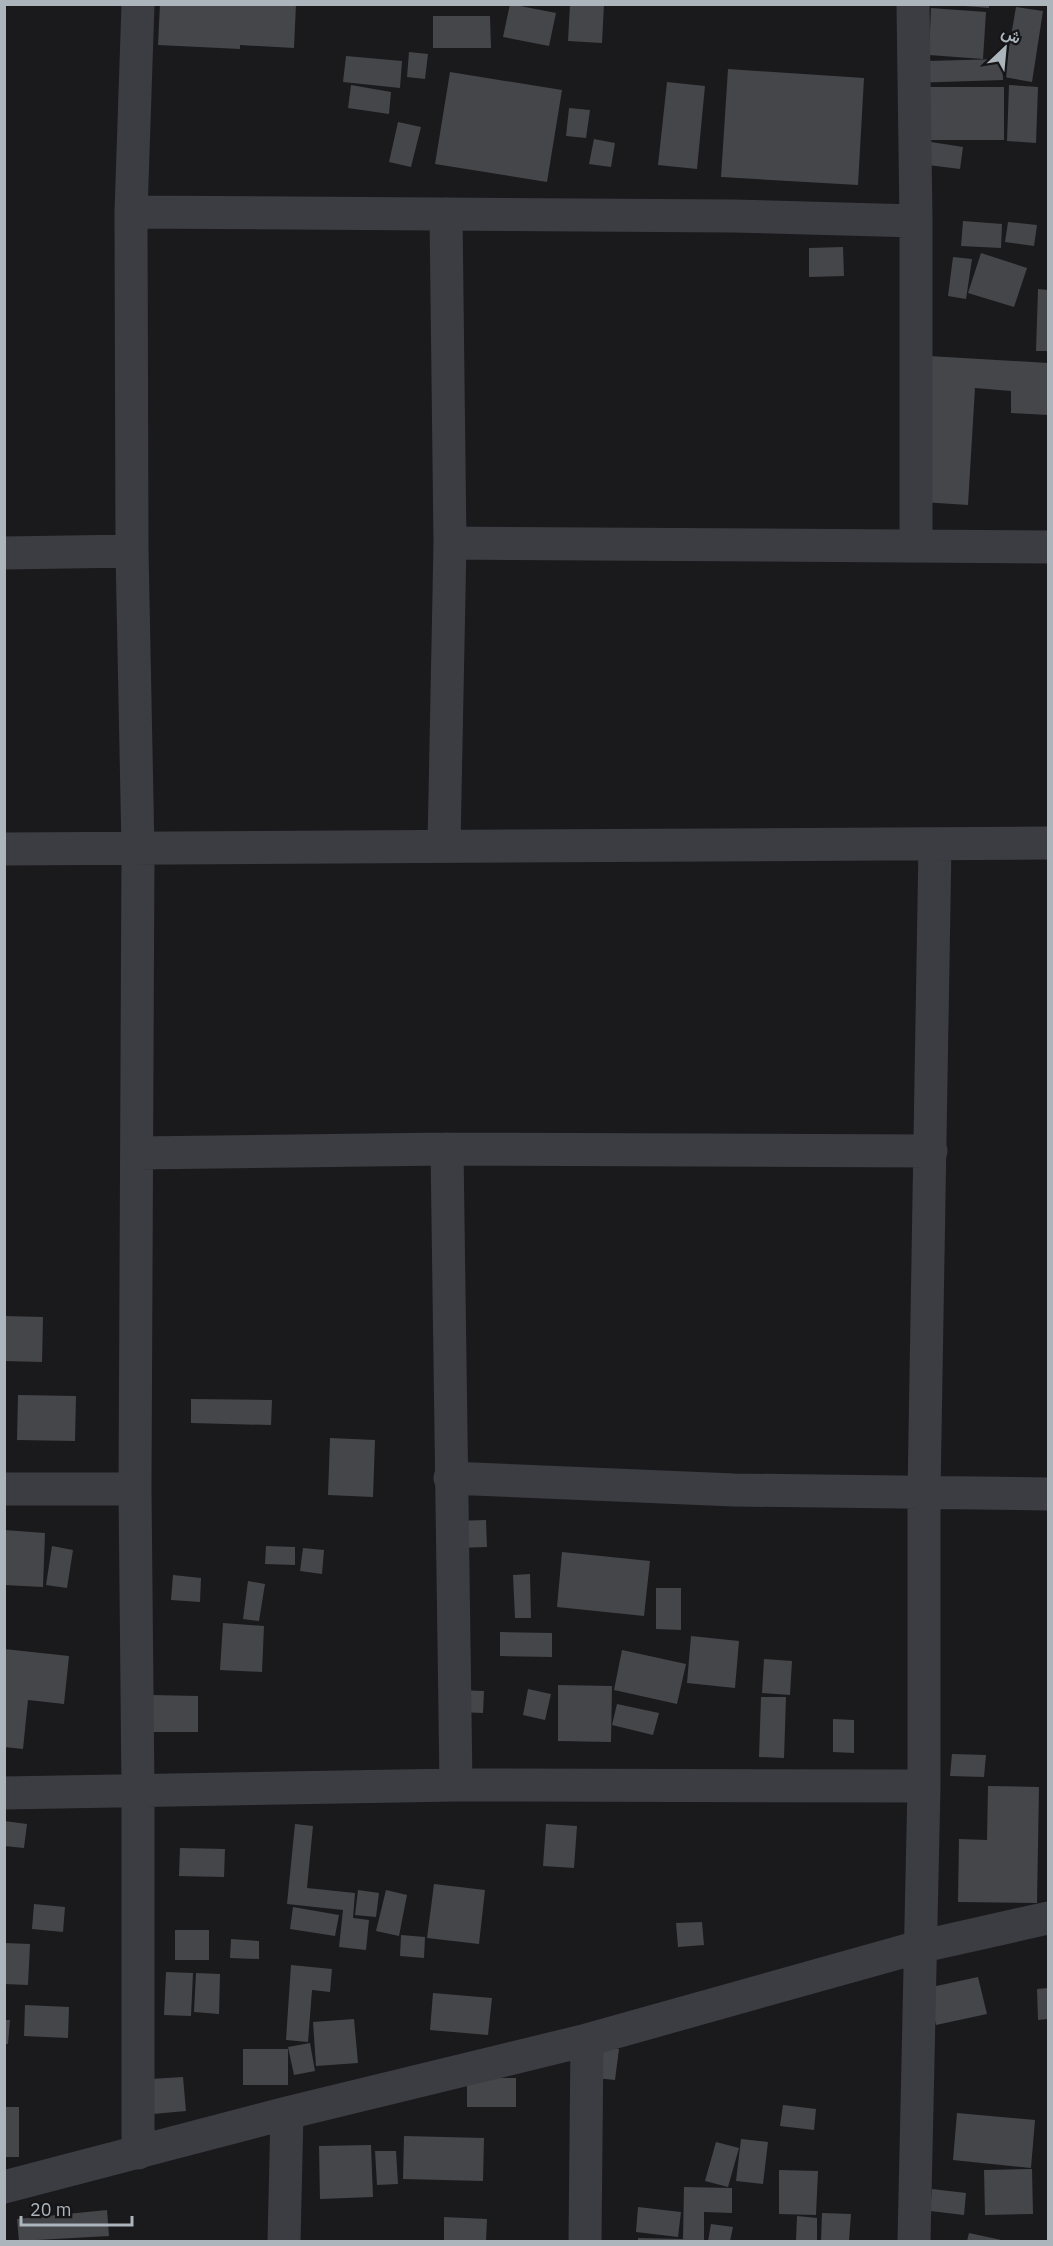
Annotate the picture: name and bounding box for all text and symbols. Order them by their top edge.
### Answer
north arrow [975,18,1035,78]
text: ش [999,21,1025,48]
scale bar [21,2189,132,2227]
text: 20 m [30,2198,72,2221]

